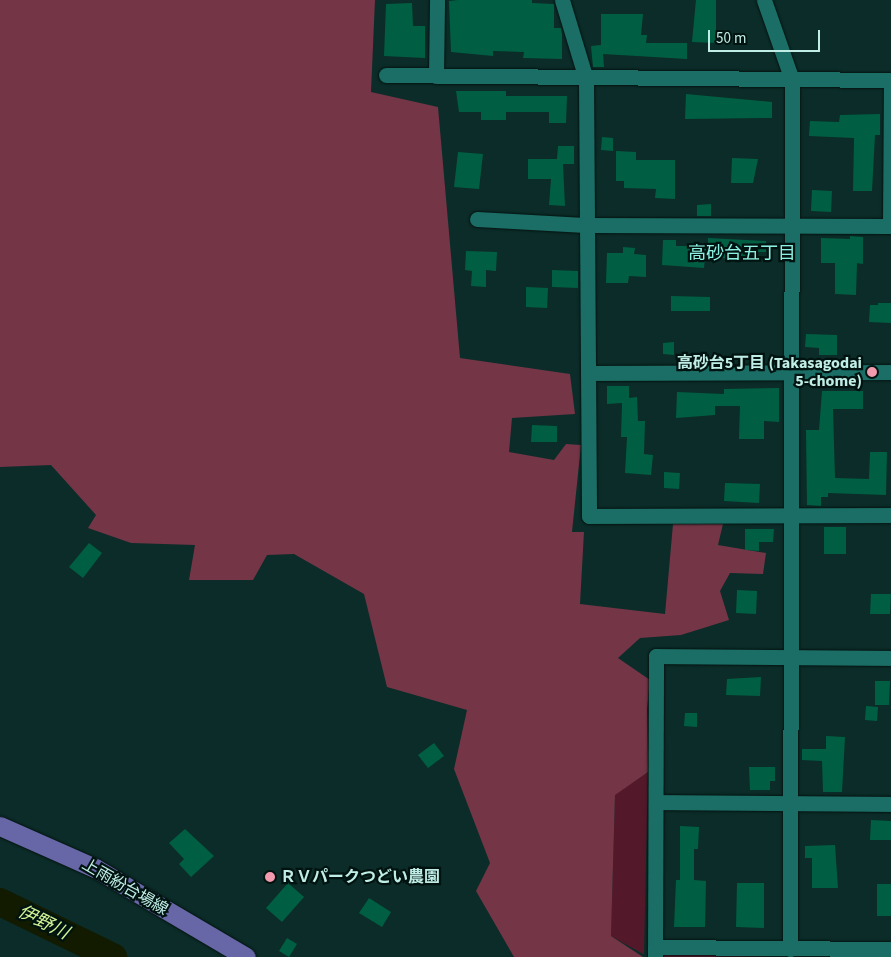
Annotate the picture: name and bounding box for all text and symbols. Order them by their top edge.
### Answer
scale bar [711,20,824,52]
text: 50 m [716,28,746,49]
district label: 高砂台五丁目 [688,243,796,265]
place label: 高砂台5丁目 (Takasagodai 5-chome) [677,353,862,391]
marker: 高砂台5丁目 (Takasagodai 5-chome) [866,366,878,378]
street label: 上雨紛台場線 [79,855,171,919]
place label: ＲＶパークつどい農園 [280,867,440,887]
marker: ＲＶパークつどい農園 [264,871,276,883]
water label: 伊野川 [14,901,72,945]

